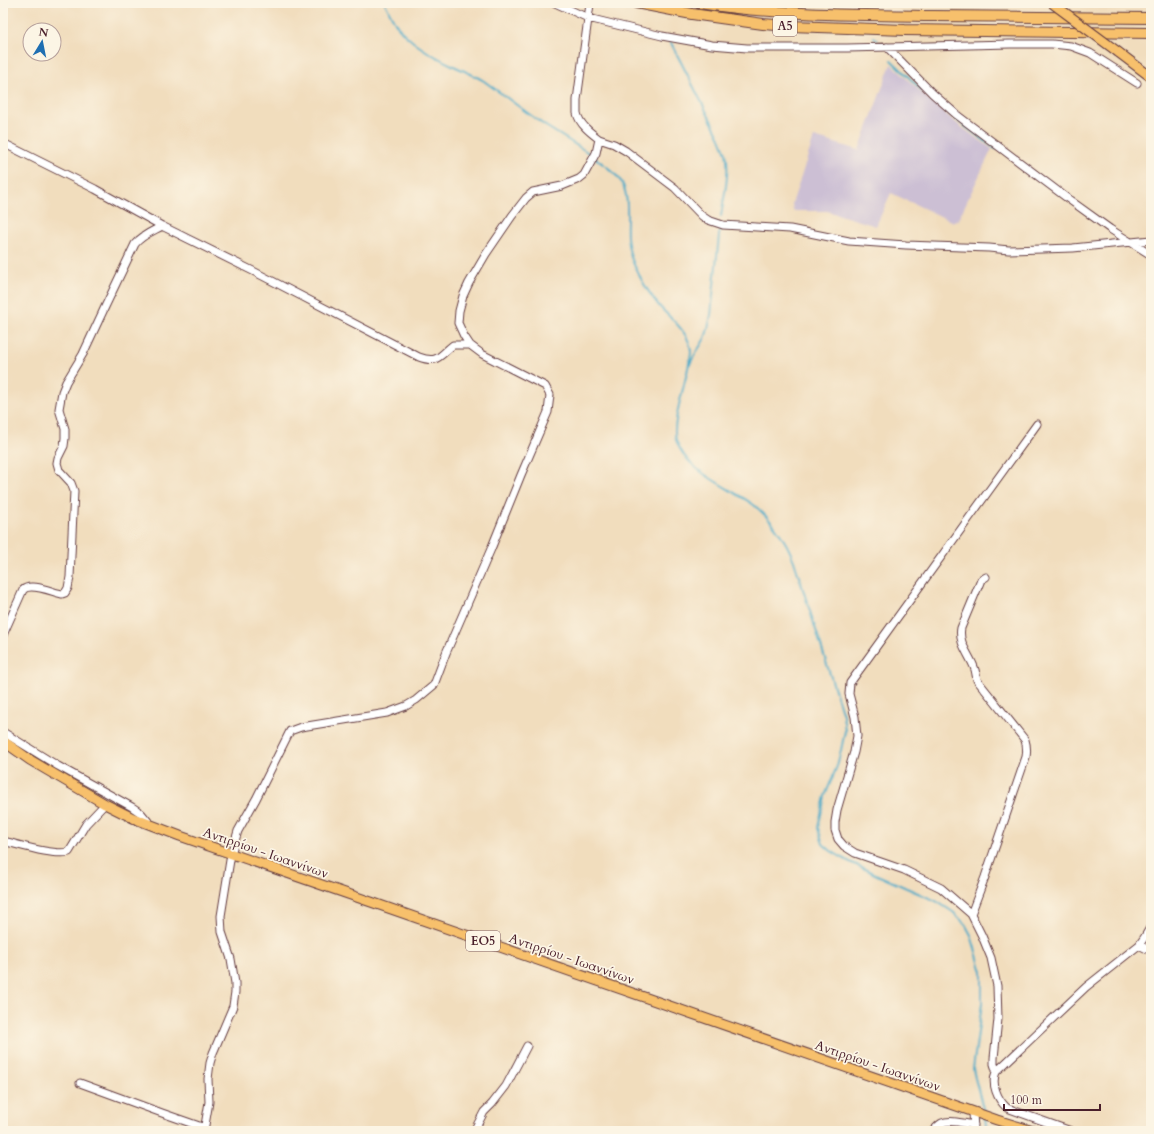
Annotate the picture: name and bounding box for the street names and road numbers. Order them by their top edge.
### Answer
road number: Α5 [773,16,797,36]
street label: Αντιρρίου - Ιωαννίνων [201,823,331,883]
street label: Αντιρρίου - Ιωαννίνων [507,929,637,989]
road number: ΕΟ5 [466,931,500,951]
street label: Αντιρρίου - Ιωαννίνων [813,1036,943,1096]

